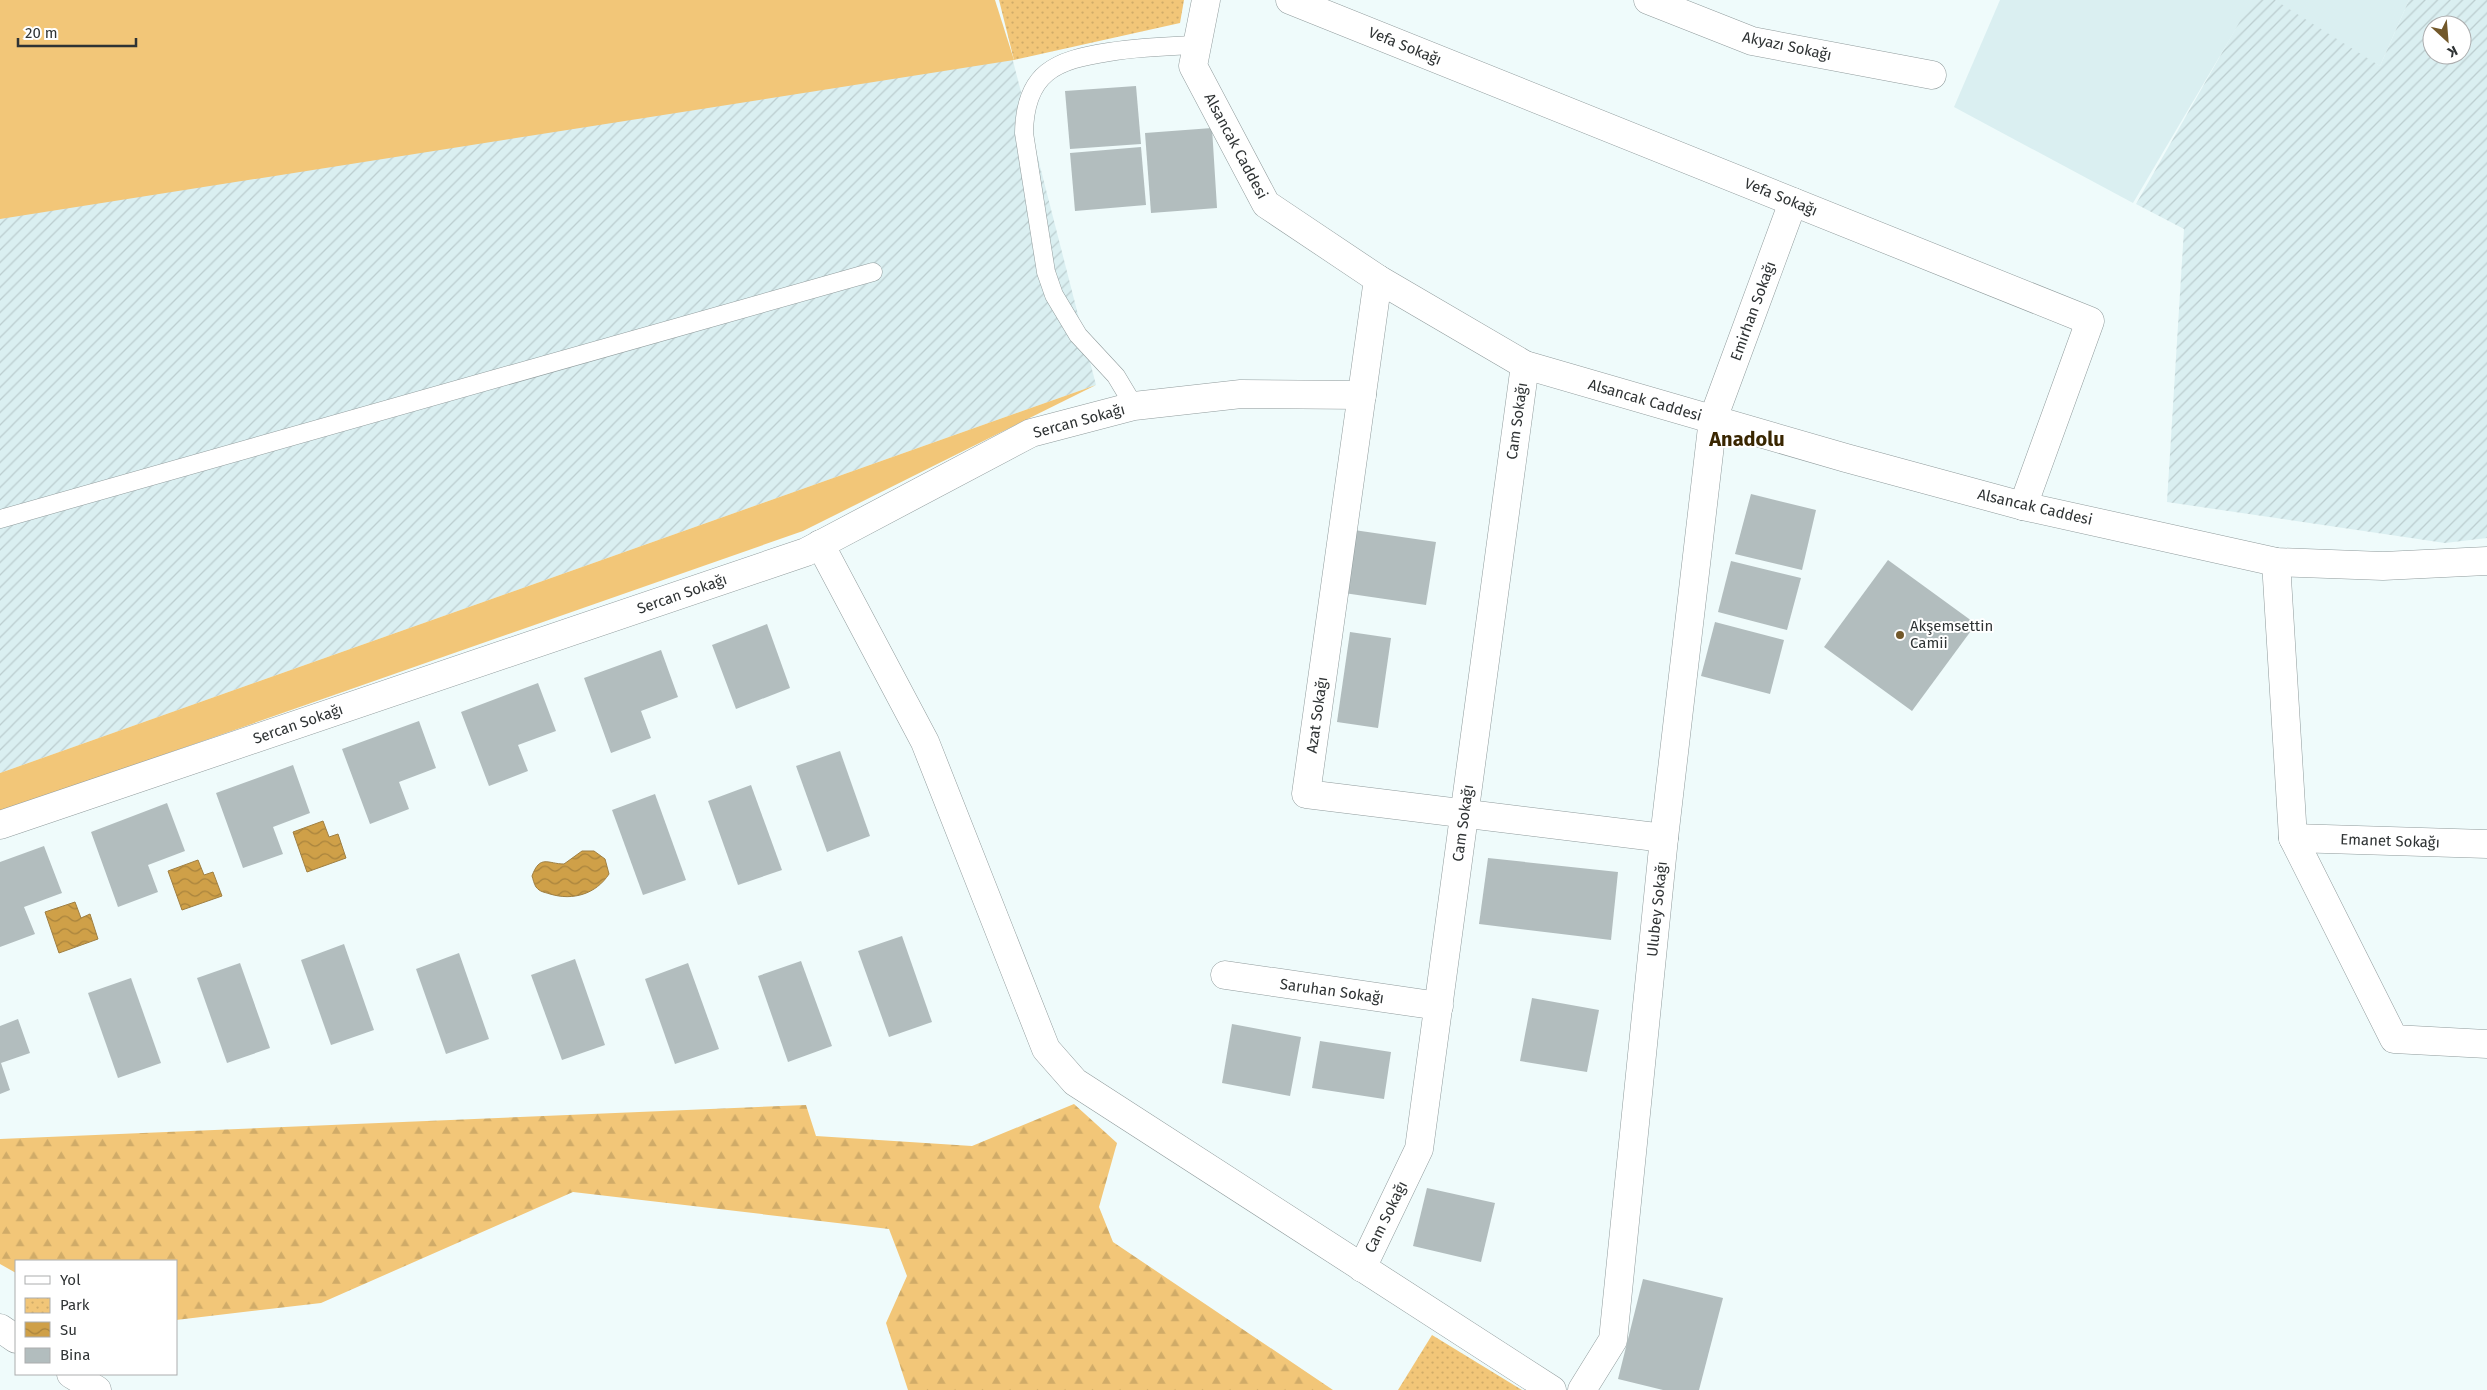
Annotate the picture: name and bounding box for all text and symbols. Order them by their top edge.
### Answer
scale bar [18,15,135,47]
north arrow [2422,15,2472,65]
street label: Vefa Sokağı [1366,23,1444,69]
text: 20 m [25,24,58,42]
street label: Akyazı Sokağı [1741,28,1833,64]
text: K [2444,42,2460,61]
street label: Alsancak Caddesi [1200,90,1272,202]
street label: Vefa Sokağı [1742,174,1820,220]
street label: Emirhan Sokağı [1727,259,1779,363]
street label: Alsancak Caddesi [1586,375,1704,425]
street label: Cam Sokağı [1503,381,1531,461]
street label: Sercan Sokağı [1031,400,1127,442]
district label: Anadolu [1708,427,1785,451]
street label: Alsancak Caddesi [1976,485,2094,529]
street label: Sercan Sokağı [635,570,729,618]
place label: Akşemsettin Camii [1910,617,1993,652]
marker: Akşemsettin Camii [1894,629,1906,641]
street label: Azat Sokağı [1303,676,1331,754]
street label: Sercan Sokağı [251,700,345,748]
street label: Cam Sokağı [1449,783,1477,863]
street label: Emanet Sokağı [2340,830,2440,852]
street label: Ulubey Sokağı [1643,860,1671,958]
street label: Saruhan Sokağı [1279,975,1385,1007]
street label: Cam Sokağı [1361,1178,1411,1256]
legend [15,1260,178,1375]
text: Yol [60,1271,81,1289]
text: Park [60,1296,90,1314]
text: Su [60,1321,77,1339]
text: Bina [60,1346,90,1364]

